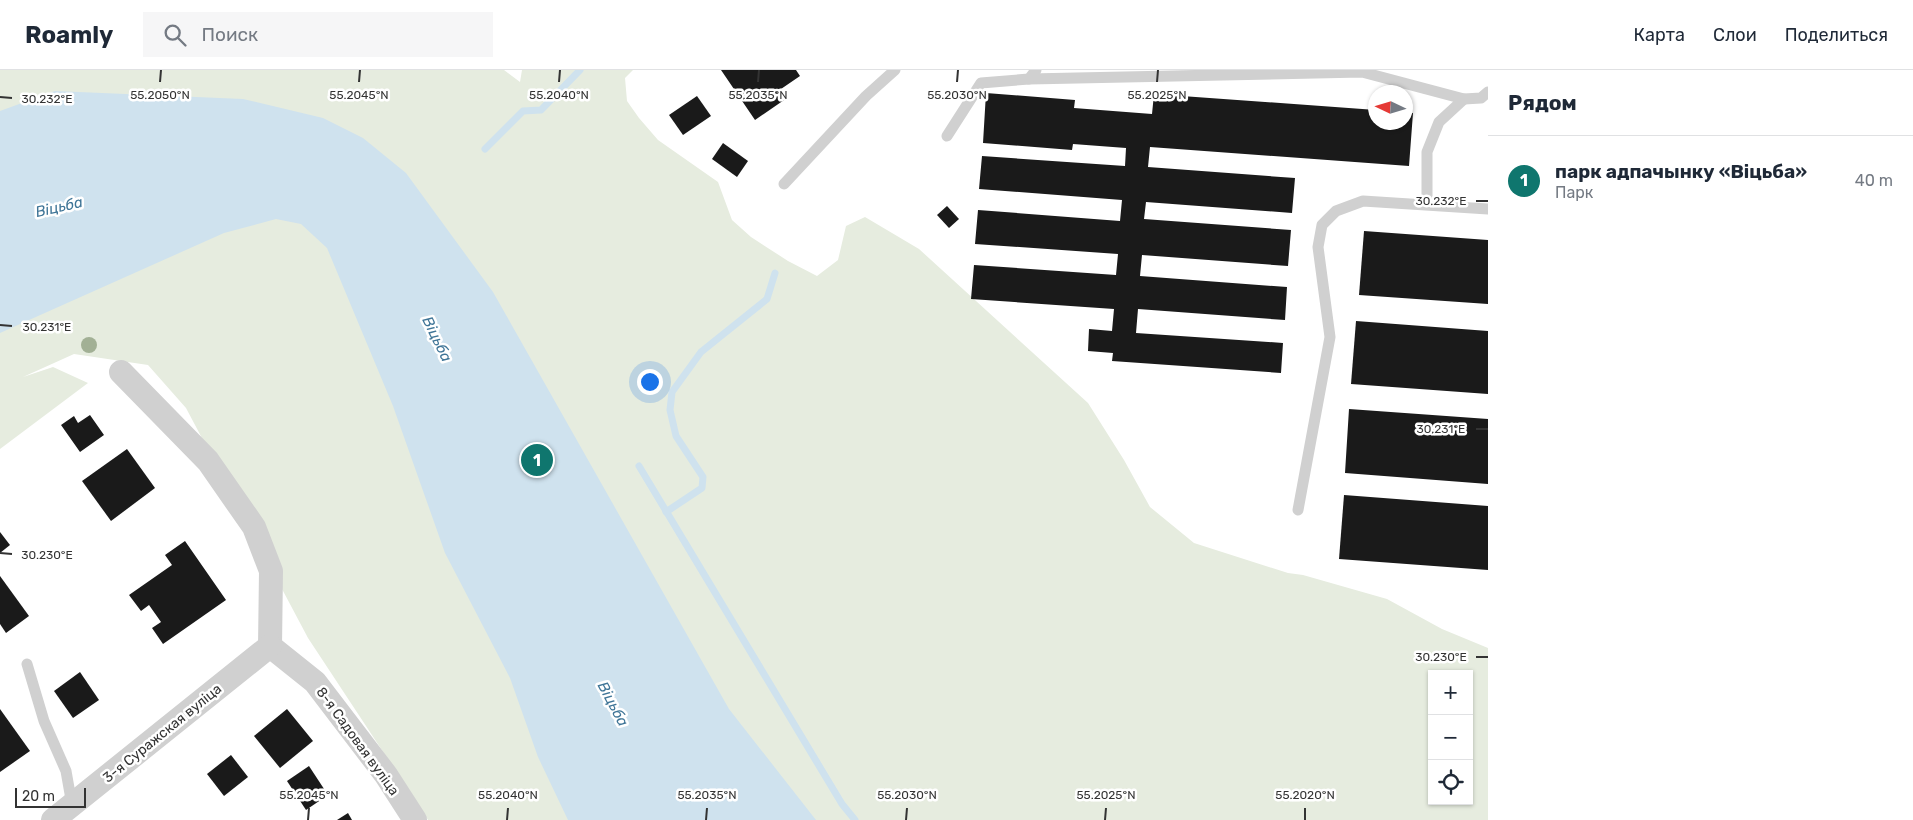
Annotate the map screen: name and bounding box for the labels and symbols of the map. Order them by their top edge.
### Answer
north arrow [1368,85,1413,130]
text: 55.2050°N [130,88,190,102]
text: 55.2045°N [329,88,389,102]
text: 55.2040°N [529,88,589,102]
text: 55.2035°N [728,88,788,102]
text: 55.2030°N [927,88,987,102]
text: 55.2025°N [1127,88,1187,102]
text: 30.232°E [22,92,72,106]
water label: Віцьба [34,193,85,221]
text: 30.232°E [1416,194,1466,208]
water label: Віцьба [418,313,456,365]
text: 30.231°E [23,320,71,334]
your location [637,369,663,395]
text: 30.231°E [1417,422,1465,436]
pin: 1 [521,441,553,479]
text: 30.230°E [21,548,73,562]
text: 30.230°E [1415,650,1467,664]
water label: Віцьба [594,679,632,730]
street label: 3-я Суражская вуліца [100,680,225,786]
street label: 8-я Садовая вуліца [313,684,403,799]
scale bar [15,785,86,808]
text: 55.2045°N [279,788,339,802]
text: 55.2040°N [478,788,538,802]
text: 55.2035°N [677,788,737,802]
text: 55.2030°N [877,788,937,802]
text: 55.2025°N [1076,788,1136,802]
text: 55.2020°N [1275,788,1335,802]

